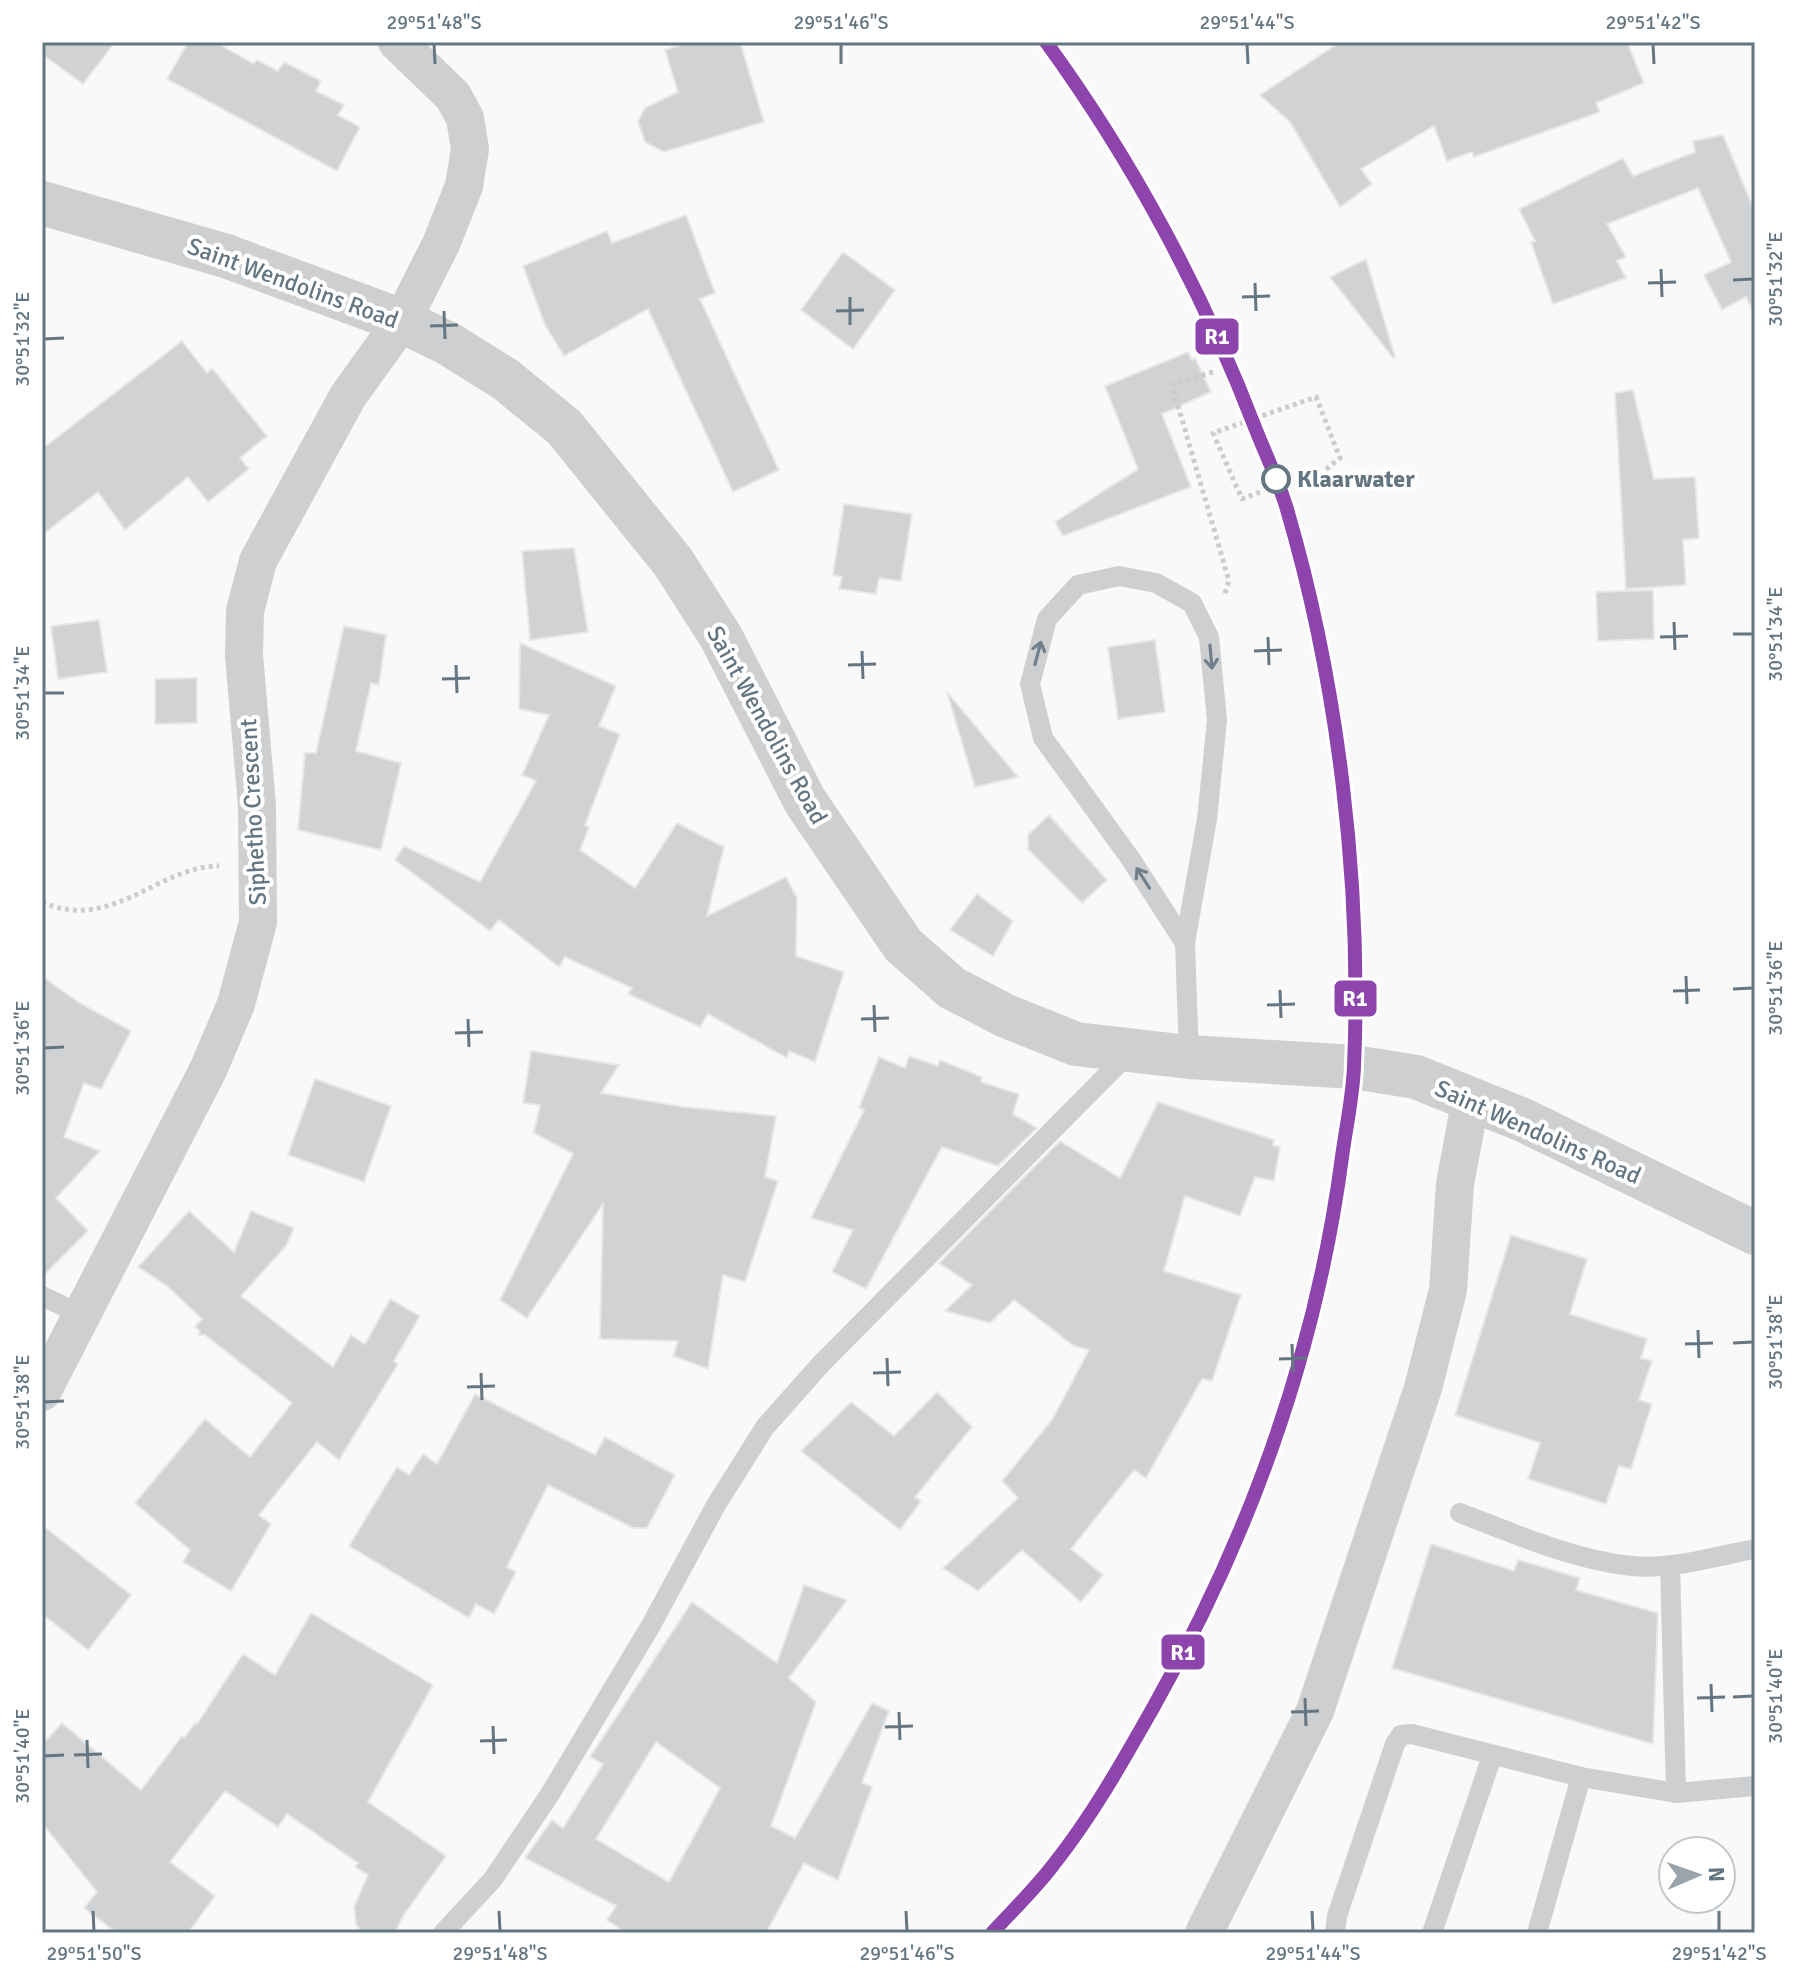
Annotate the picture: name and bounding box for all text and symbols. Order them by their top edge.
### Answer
text: 29°51'48"S [386,10,482,35]
text: 29°51'46"S [793,10,889,35]
text: 29°51'44"S [1199,10,1295,35]
text: 29°51'42"S [1605,10,1701,35]
street label: Saint Wendolins Road [183,231,403,335]
text: 30°51'32"E [1763,231,1788,327]
text: 30°51'32"E [10,291,35,387]
line badge: R1 [1194,317,1240,356]
text: R1 [1204,323,1230,350]
place label: Klaarwater [1297,464,1415,494]
marker: Klaarwater [1262,465,1290,493]
text: 30°51'34"E [1763,586,1788,682]
street label: Saint Wendolins Road [700,621,834,829]
one-way arrow [1031,640,1046,666]
one-way arrow [1204,643,1219,670]
text: 30°51'34"E [10,645,35,741]
street label: Siphetho Crescent [233,718,273,906]
one-way arrow [1134,867,1150,890]
text: 30°51'36"E [1763,940,1788,1036]
line badge: R1 [1333,979,1378,1018]
text: R1 [1342,985,1368,1012]
text: 30°51'36"E [10,1000,35,1096]
street label: Saint Wendolins Road [1430,1073,1646,1191]
text: 30°51'38"E [1763,1294,1788,1390]
text: 30°51'38"E [10,1354,35,1450]
line badge: R1 [1160,1633,1206,1671]
text: R1 [1170,1639,1196,1666]
text: 30°51'40"E [1763,1648,1788,1744]
text: 30°51'40"E [10,1708,35,1804]
north arrow [1657,1835,1737,1915]
text: N [1703,1866,1730,1882]
text: 29°51'50"S [46,1941,142,1966]
text: 29°51'48"S [452,1941,548,1966]
text: 29°51'46"S [859,1941,955,1966]
text: 29°51'44"S [1265,1941,1361,1966]
text: 29°51'42"S [1671,1941,1767,1966]

